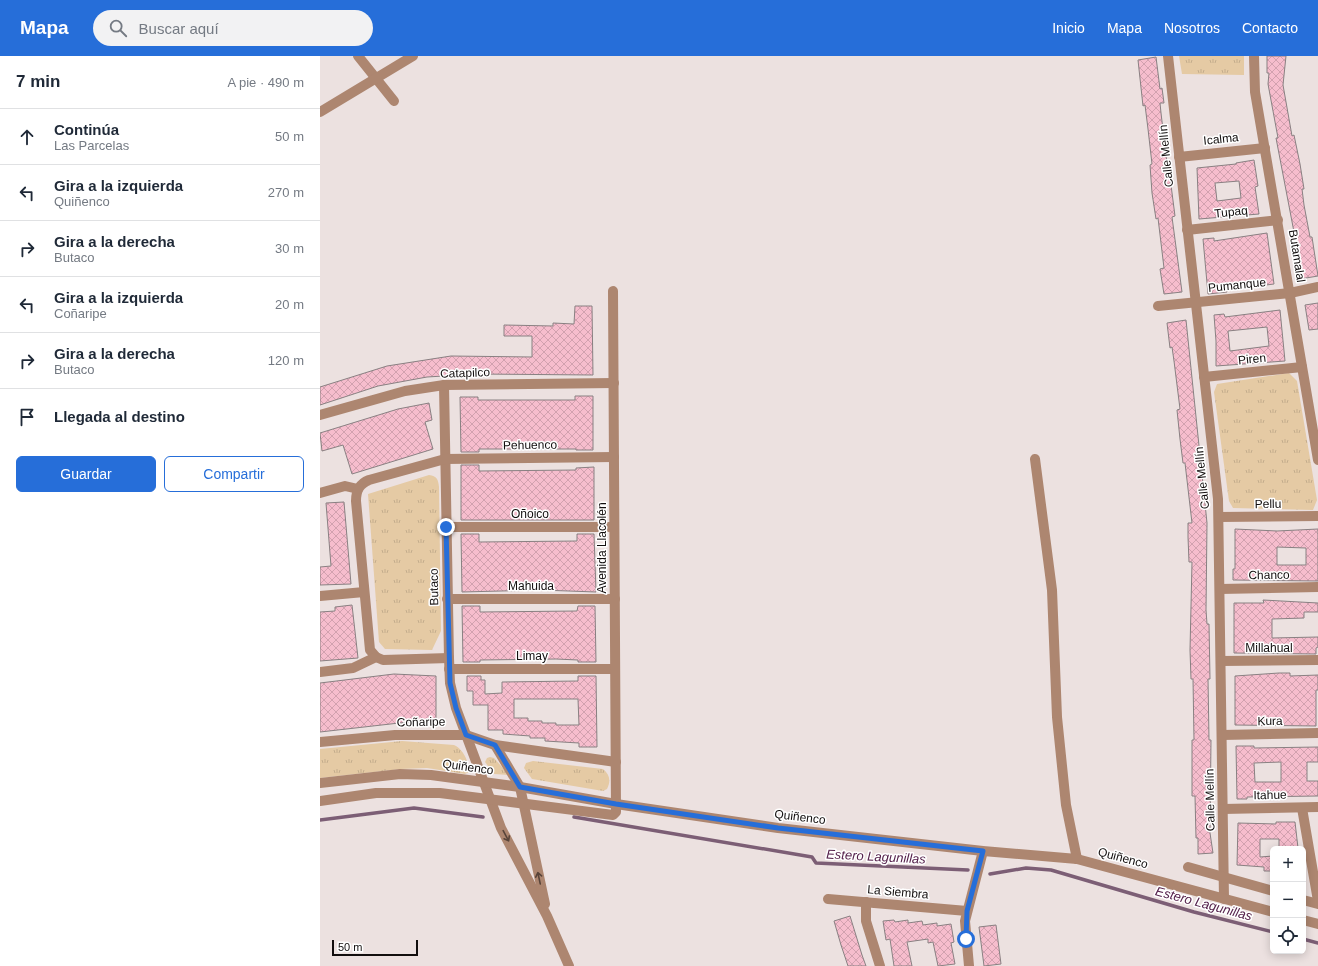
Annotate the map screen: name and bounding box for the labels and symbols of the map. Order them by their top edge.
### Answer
street label: Calle Mellín [1156,124,1176,188]
street label: Icalma [1203,130,1240,148]
street label: Tupaq [1214,203,1248,221]
street label: Butamalal [1286,229,1308,283]
street label: Pumanque [1207,275,1267,295]
street label: Piren [1237,351,1267,367]
street label: Catapilco [440,365,491,381]
street label: Pehuenco [503,438,557,452]
street label: Calle Mellín [1192,446,1212,510]
street label: Pellu [1255,497,1281,511]
street label: Avenida Llacolén [595,502,609,594]
street label: Oñoico [511,507,549,521]
route end [437,518,455,536]
street label: Butaco [427,568,441,606]
street label: Chanco [1248,568,1290,582]
street label: Mahuida [508,579,554,593]
street label: Millahual [1245,641,1293,655]
street label: Limay [516,649,548,663]
street label: Kura [1257,714,1283,728]
street label: Coñaripe [397,715,446,729]
street label: Quiñenco [442,756,495,778]
street label: Calle Mellín [1202,769,1218,831]
street label: Itahue [1253,788,1287,802]
street label: Quiñenco [774,807,827,827]
one-way arrow [502,830,510,842]
street label: Quiñenco [1096,845,1150,871]
water label: Estero Lagunillas [826,846,927,867]
one-way arrow [535,872,543,885]
street label: La Siembra [867,882,929,902]
water label: Estero Lagunillas [1154,883,1254,924]
route start [957,930,975,948]
scale bar [332,938,418,957]

